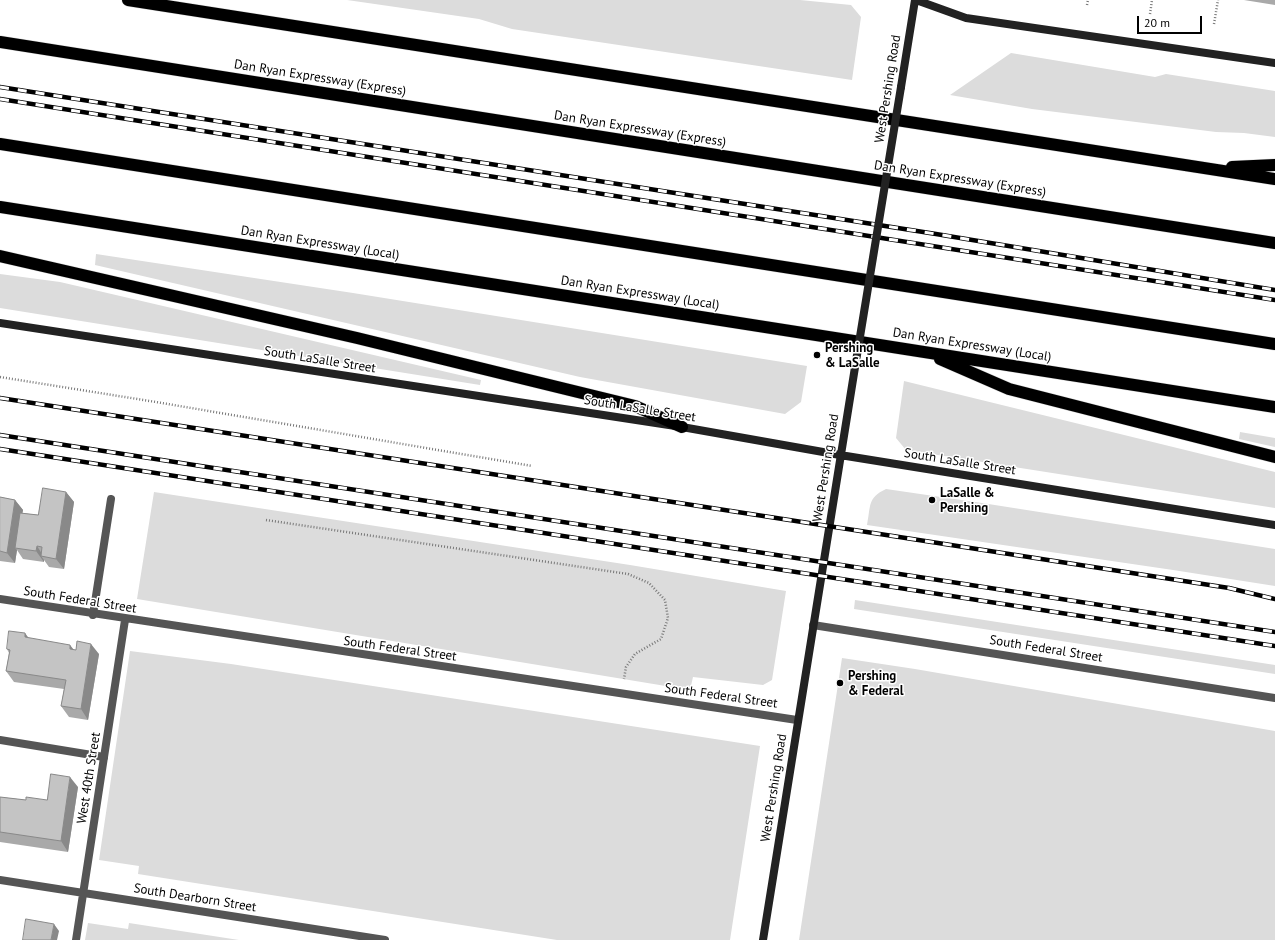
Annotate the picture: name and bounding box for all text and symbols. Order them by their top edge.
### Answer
scale bar [1139,8,1204,34]
text: 20 m [1144,15,1170,30]
street label: West Pershing Road [872,34,904,144]
street label: Dan Ryan Expressway (Express) [233,57,407,99]
street label: Dan Ryan Expressway (Express) [553,108,727,150]
street label: Dan Ryan Expressway (Express) [873,158,1047,200]
street label: Dan Ryan Expressway (Local) [240,223,400,263]
street label: Dan Ryan Expressway (Local) [560,273,720,313]
street label: Dan Ryan Expressway (Local) [892,325,1052,365]
place label: Pershing & LaSalle [825,340,880,371]
street label: South LaSalle Street [263,343,377,377]
marker: Pershing & LaSalle [812,350,822,360]
street label: South LaSalle Street [583,392,697,426]
street label: West Pershing Road [810,413,842,523]
street label: South LaSalle Street [903,445,1017,479]
place label: LaSalle & Pershing [940,485,995,516]
marker: LaSalle & Pershing [927,495,937,505]
street label: South Federal Street [22,583,138,617]
street label: South Federal Street [988,632,1104,666]
street label: South Federal Street [342,633,458,665]
place label: Pershing & Federal [848,668,904,699]
marker: Pershing & Federal [835,678,845,688]
street label: South Federal Street [663,680,779,712]
street label: West 40th Street [74,731,104,825]
street label: West Pershing Road [758,733,790,843]
street label: South Dearborn Street [133,881,257,915]

